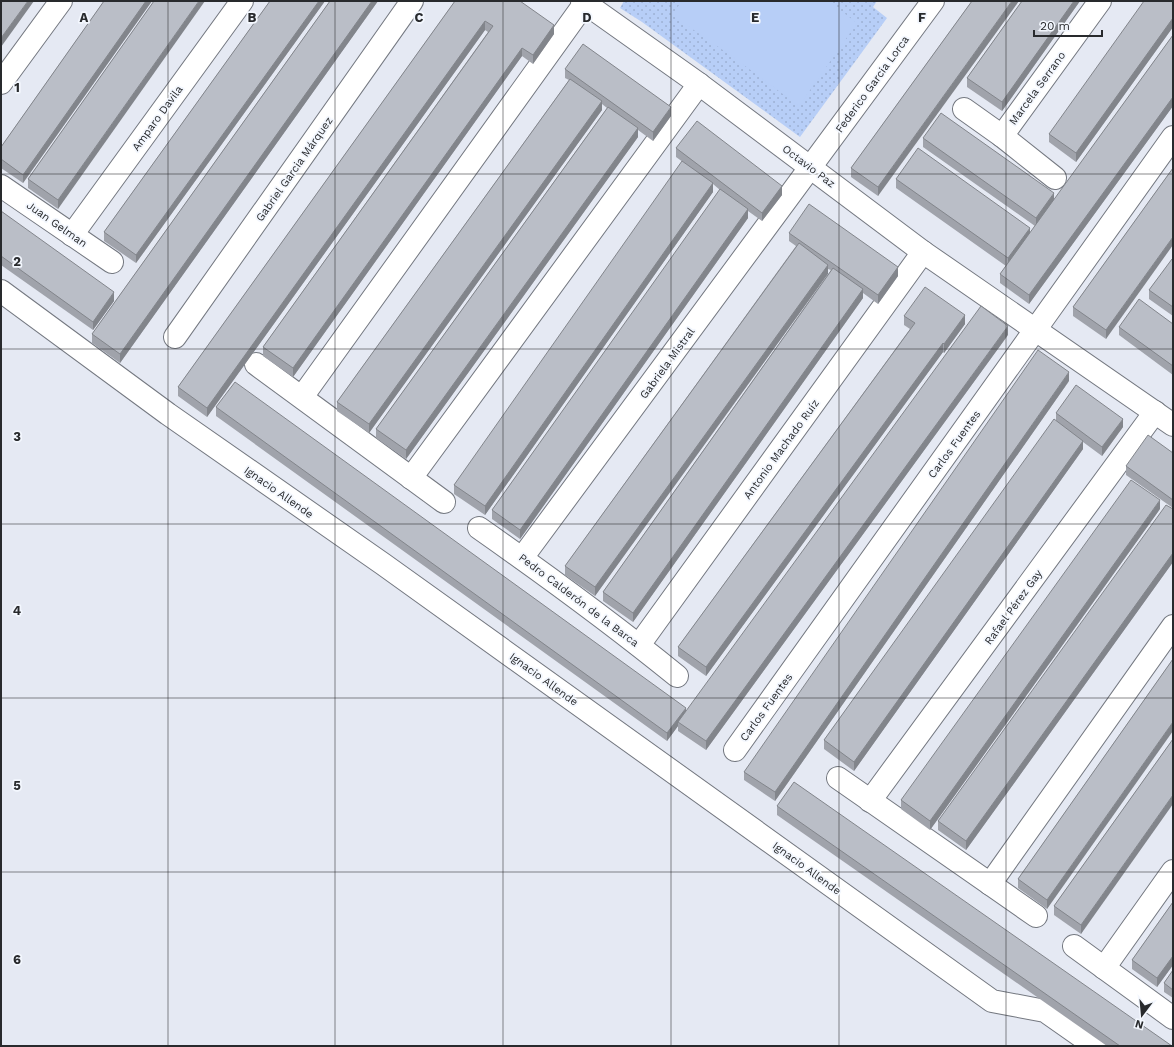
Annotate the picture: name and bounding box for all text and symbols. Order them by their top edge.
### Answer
text: A [80,10,89,25]
text: B [248,10,257,25]
text: C [415,10,424,25]
text: D [582,10,592,25]
text: E [751,10,759,25]
text: F [918,10,926,25]
scale bar [1034,12,1102,38]
text: 20 m [1040,19,1070,33]
street label: Federico Garcia Lorca [833,33,912,135]
street label: Marcela Serrano [1006,49,1068,127]
text: 1 [14,80,20,95]
street label: Amparo Davila [129,83,186,154]
street label: Gabriel Garcia Márquez [253,114,336,224]
street label: Octavio Paz [780,142,838,191]
street label: Juan Gelman [24,199,89,250]
text: 2 [13,254,21,269]
street label: Gabriela Mistral [637,325,698,401]
street label: Antonio Machado Ruíz [741,397,822,502]
street label: Carlos Fuentes [925,408,983,481]
text: 3 [13,429,21,444]
street label: Ignacio Allende [242,464,316,521]
street label: Pedro Calderón de la Barca [516,551,641,650]
street label: Rafael Pérez Gay [982,567,1045,647]
text: 4 [13,603,22,618]
street label: Ignacio Allende [507,650,580,709]
street label: Carlos Fuentes [737,671,795,744]
text: 5 [13,778,21,793]
street label: Ignacio Allende [770,839,843,898]
text: 6 [13,952,21,967]
north arrow [1122,995,1162,1035]
text: N [1134,1017,1145,1032]

